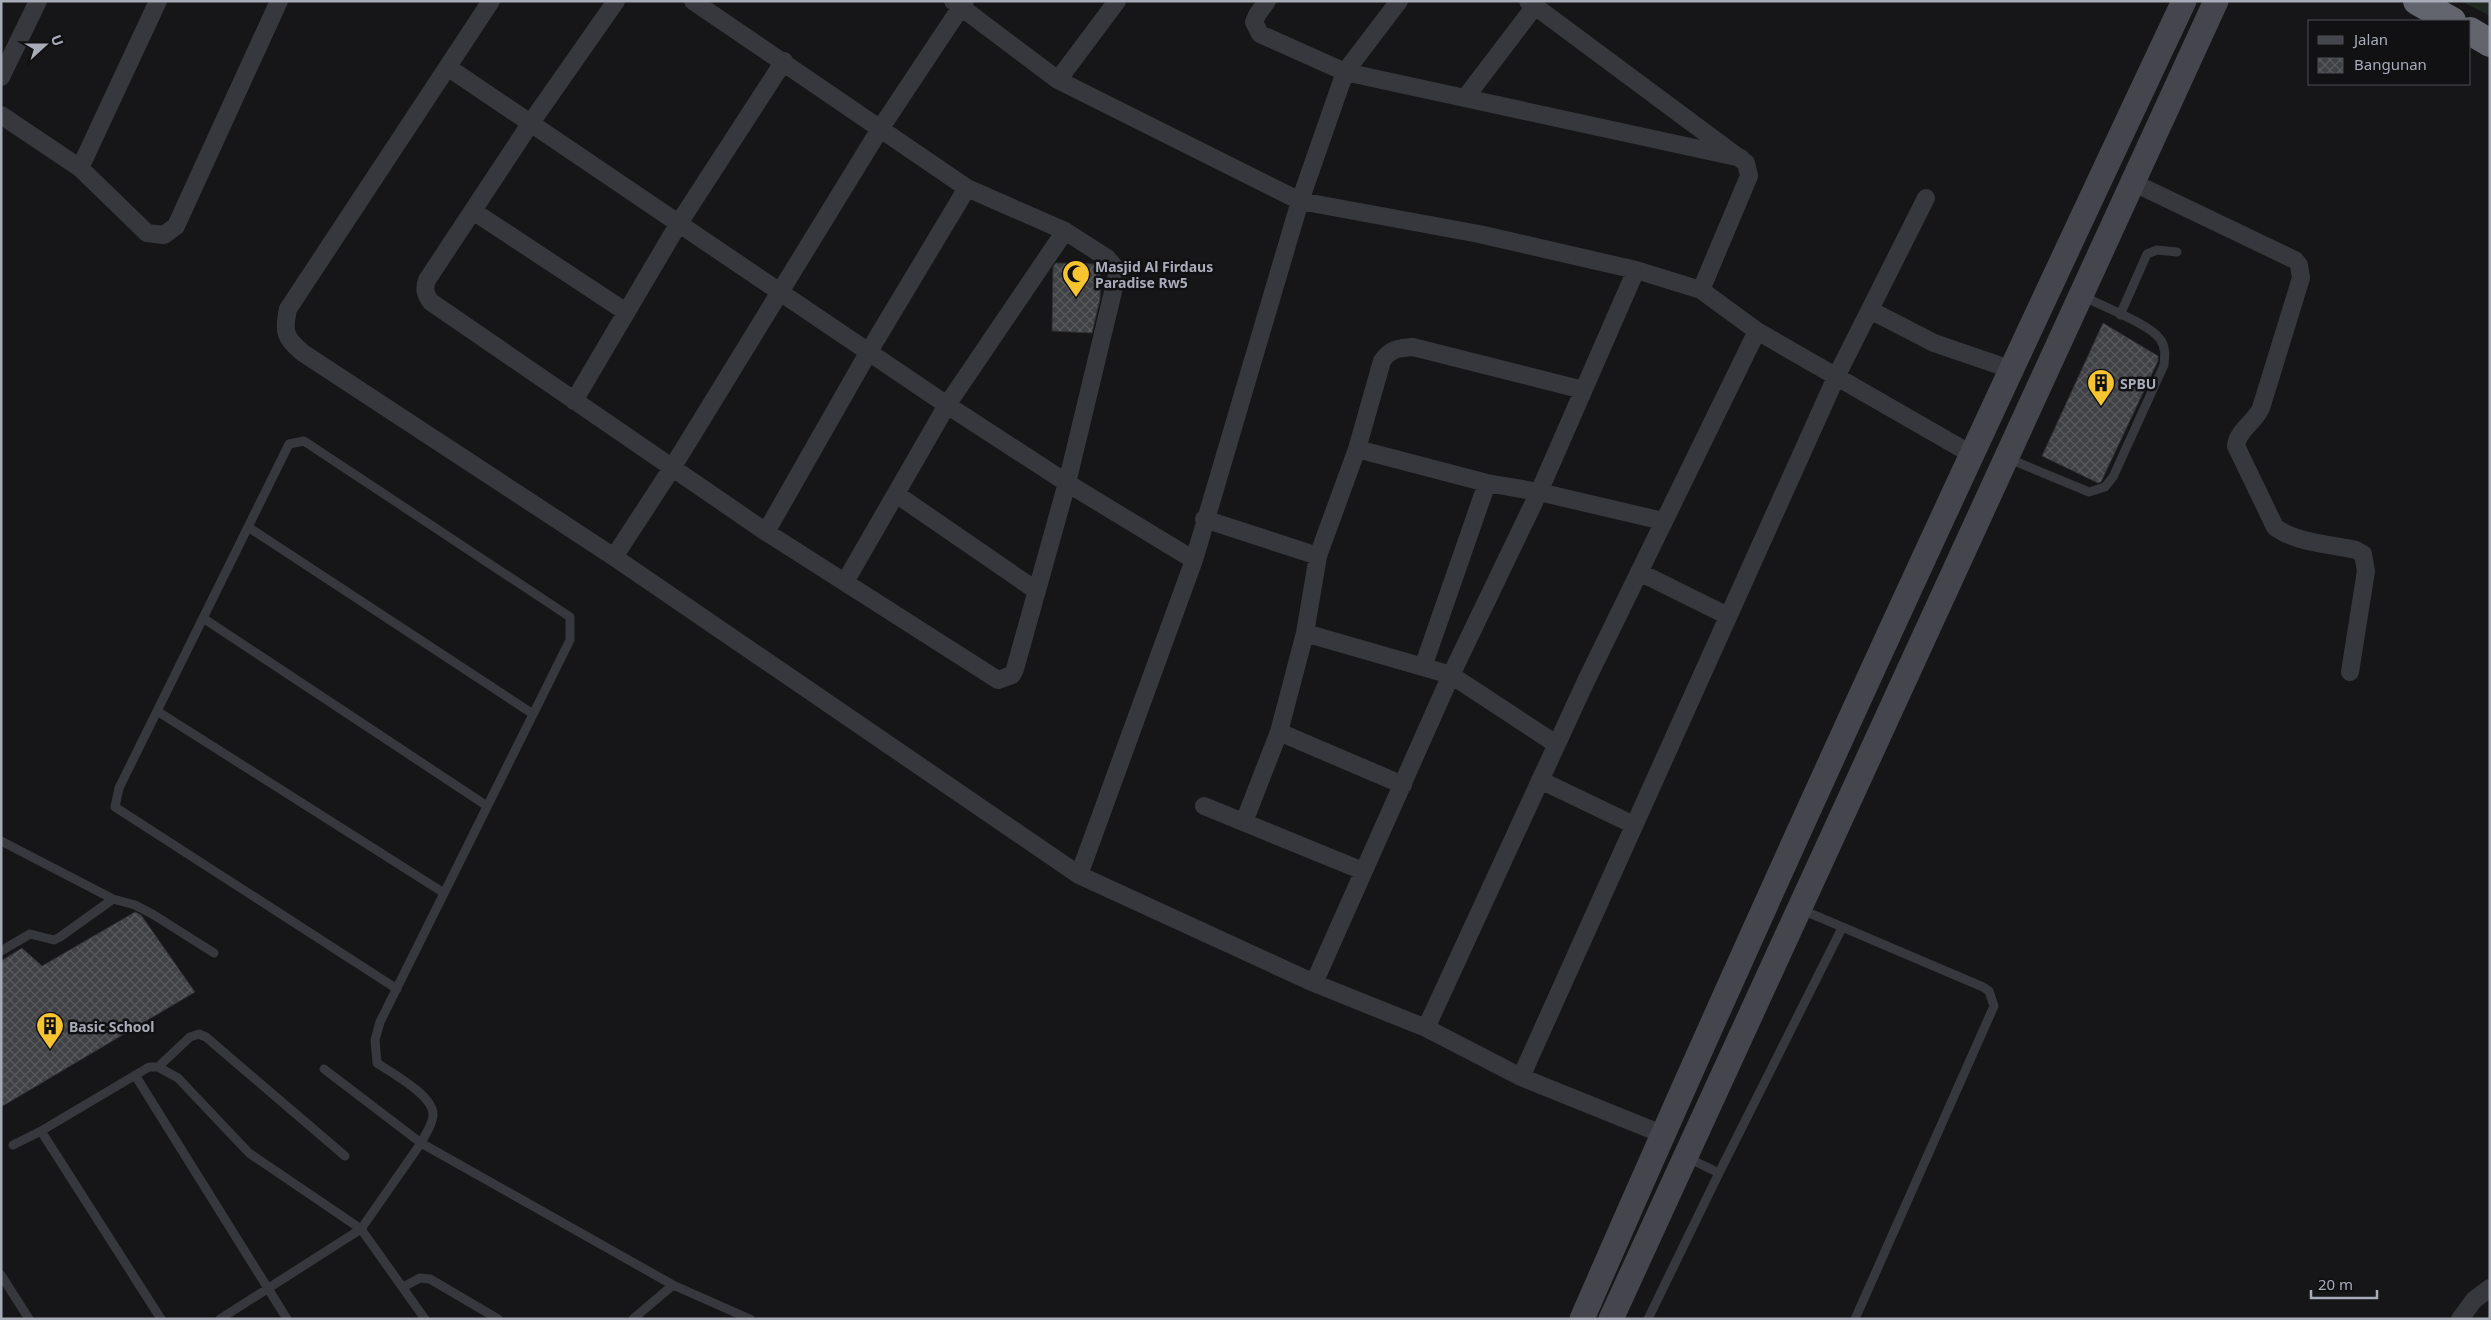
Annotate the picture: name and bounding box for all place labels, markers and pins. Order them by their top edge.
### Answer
place label: Masjid Al Firdaus Paradise Rw5 [1095,257,1213,292]
mosque icon: Masjid Al Firdaus Paradise Rw5 [1061,259,1091,298]
building icon: SPBU [2086,368,2116,407]
place label: SPBU [2120,374,2156,393]
building icon: Basic School [35,1011,65,1050]
place label: Basic School [69,1017,154,1036]

